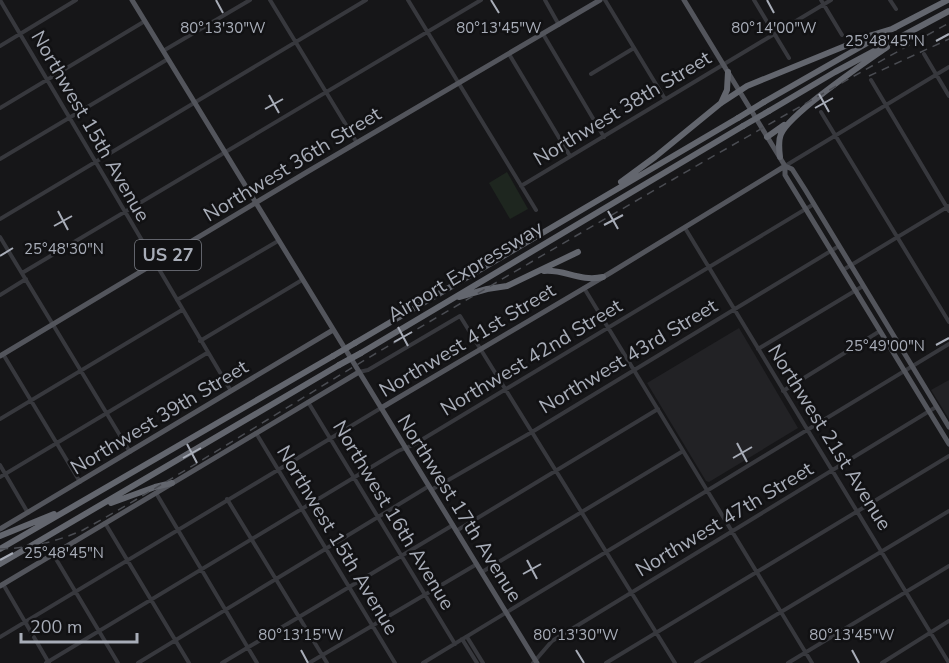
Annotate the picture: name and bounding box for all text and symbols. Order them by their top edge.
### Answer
text: 80°13'30"W [180,18,266,38]
text: 80°13'45"W [456,18,542,38]
text: 80°14'00"W [731,18,817,38]
street label: Northwest 15th Avenue [25,26,156,227]
text: 25°48'45"N [845,31,925,51]
street label: Northwest 38th Street [528,44,717,172]
street label: Northwest 36th Street [198,100,387,228]
street label: Airport Expressway [382,214,549,329]
text: 25°48'30"N [24,239,104,259]
road number: US 27 [135,240,201,270]
street label: Northwest 41st Street [374,277,561,404]
street label: Northwest 42nd Street [435,292,628,422]
street label: Northwest 43rd Street [534,292,723,420]
text: 25°49'00"N [845,336,925,356]
street label: Northwest 21st Avenue [761,339,898,535]
street label: Northwest 39th Street [65,353,254,481]
street label: Northwest 17th Avenue [391,409,528,607]
street label: Northwest 16th Avenue [326,416,461,615]
street label: Northwest 15th Avenue [270,441,405,640]
street label: Northwest 47th Street [630,455,819,583]
text: 25°48'45"N [24,543,104,563]
scale bar [21,606,136,644]
text: 200 m [30,615,82,639]
text: 80°13'15"W [258,625,344,645]
text: 80°13'30"W [533,625,619,645]
text: 80°13'45"W [809,625,895,645]

